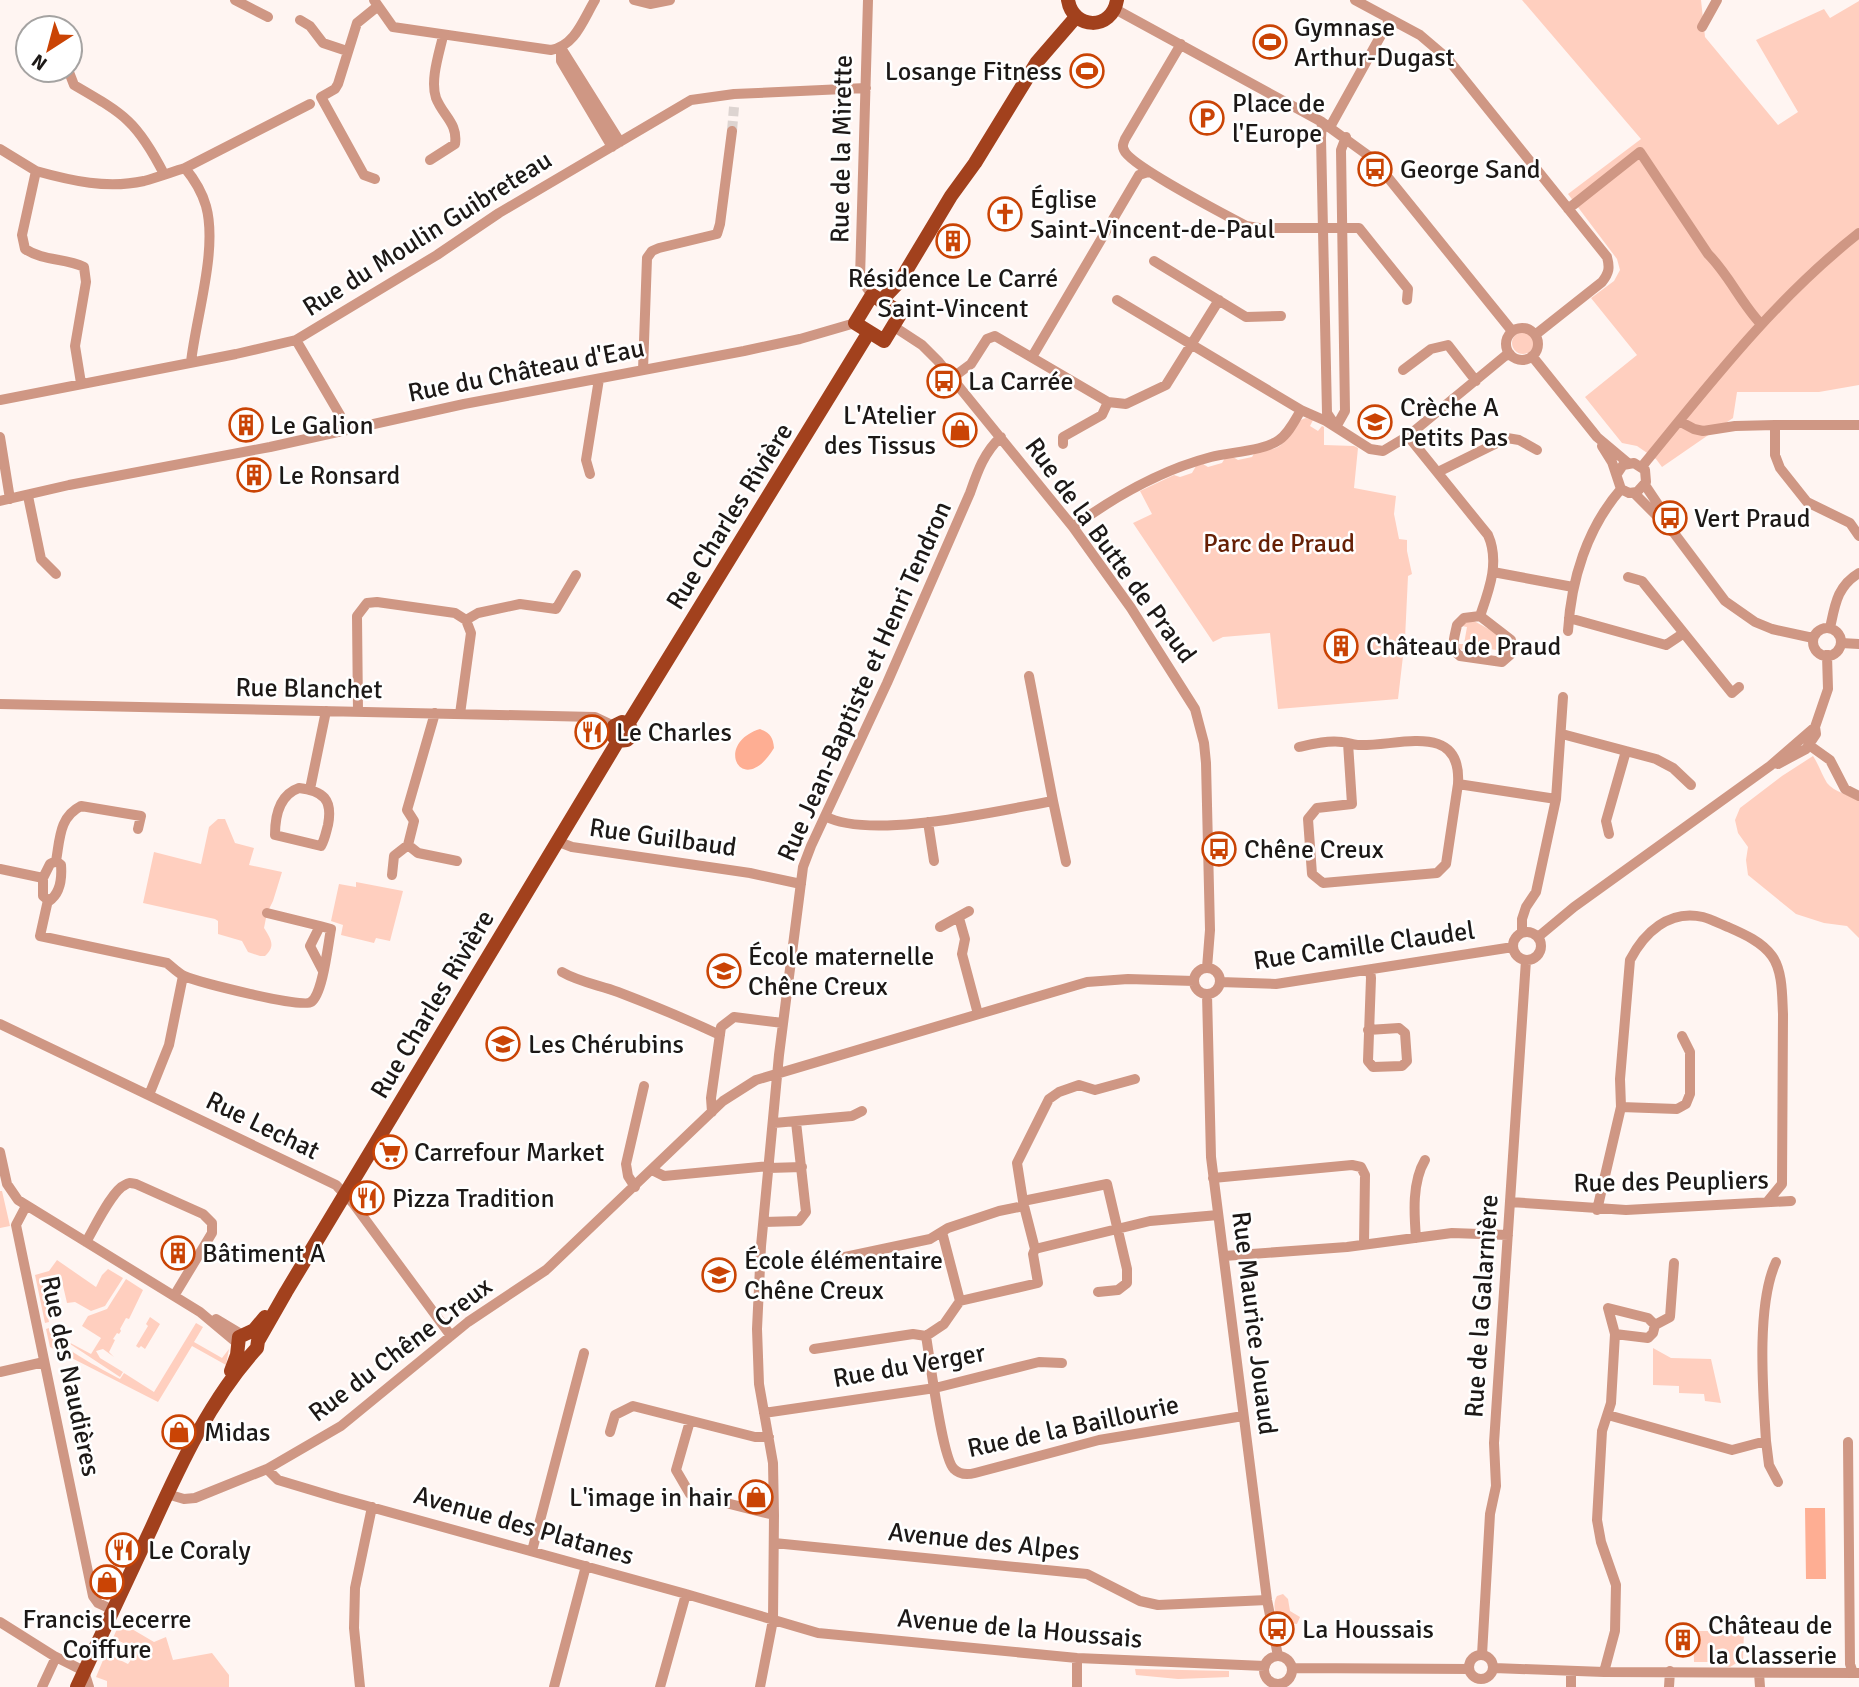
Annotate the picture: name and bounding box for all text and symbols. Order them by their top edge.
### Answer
place label: Gymnase Arthur-Dugast [1294,12,1455,74]
north arrow [14,14,84,84]
sports icon: Gymnase Arthur-Dugast [1251,23,1289,61]
text: N [27,48,52,76]
sports icon: Losange Fitness [1068,52,1106,90]
street label: Rue de la Mirette [824,55,860,243]
place label: Losange Fitness [885,56,1062,88]
place label: Place de l'Europe [1232,88,1325,150]
parking icon: Place de l'Europe [1188,99,1226,137]
street label: Rue du Moulin Guibreteau [297,144,558,324]
bus stop icon: George Sand [1356,150,1394,188]
place label: George Sand [1400,154,1541,186]
place label: Église Saint-Vincent-de-Paul [1030,184,1275,246]
church icon: Église Saint-Vincent-de-Paul [986,195,1024,233]
building icon: Résidence Le Carré Saint-Vincent [934,222,972,260]
place label: Résidence Le Carré Saint-Vincent [848,263,1058,325]
street label: Rue du Château d'Eau [405,332,647,410]
bus stop icon: La Carrée [925,362,963,400]
place label: La Carrée [968,366,1074,398]
place label: Crèche A Petits Pas [1400,392,1508,454]
place label: L'Atelier des Tissus [824,400,936,462]
school or university icon: Crèche A Petits Pas [1356,403,1394,441]
building icon: Le Galion [227,406,265,444]
place label: Le Galion [270,410,374,442]
shop icon: L'Atelier des Tissus [941,411,979,449]
street label: Rue Charles Rivière [660,417,800,616]
street label: Rue de la Butte de Praud [1018,432,1203,670]
building icon: Le Ronsard [235,456,273,494]
place label: Le Ronsard [278,460,400,492]
street label: Rue Jean-Baptiste et Henri Tendron [771,496,959,866]
bus stop icon: Vert Praud [1651,499,1689,537]
place label: Vert Praud [1694,503,1810,535]
park label: Parc de Praud [1203,528,1355,560]
building icon: Château de Praud [1322,627,1360,665]
place label: Château de Praud [1366,631,1561,663]
street label: Rue Blanchet [235,672,383,706]
restaurant icon: Le Charles [573,713,611,751]
place label: Le Charles [616,717,732,749]
street label: Rue Guilbaud [587,812,739,864]
bus stop icon: Chêne Creux [1200,830,1238,868]
place label: Chêne Creux [1244,834,1384,866]
street label: Rue Charles Rivière [364,905,502,1105]
street label: Rue Camille Claudel [1251,915,1477,977]
place label: École maternelle Chêne Creux [748,941,934,1003]
school or university icon: École maternelle Chêne Creux [705,952,743,990]
school or university icon: Les Chérubins [484,1025,522,1063]
place label: Les Chérubins [528,1029,684,1061]
street label: Rue Lechat [201,1085,325,1167]
supermarket icon: Carrefour Market [371,1133,409,1171]
place label: Carrefour Market [414,1137,604,1169]
street label: Rue des Peupliers [1573,1164,1769,1200]
restaurant icon: Pizza Tradition [348,1179,386,1217]
place label: Pizza Tradition [392,1183,555,1215]
street label: Rue de la Galarnière [1458,1193,1506,1419]
street label: Rue Maurice Jouaud [1224,1210,1284,1437]
building icon: Bâtiment A [159,1234,197,1272]
place label: Bâtiment A [202,1238,326,1270]
place label: École élémentaire Chêne Creux [744,1245,943,1307]
school or university icon: École élémentaire Chêne Creux [700,1256,738,1294]
street label: Rue du Chêne Creux [303,1270,499,1429]
street label: Rue des Naudières [33,1273,107,1479]
street label: Rue du Verger [831,1337,988,1395]
street label: Rue de la Baillourie [964,1389,1182,1465]
shop icon: Midas [160,1413,198,1451]
place label: Midas [204,1417,270,1449]
shop icon: L'image in hair [737,1478,775,1516]
street label: Avenue des Platanes [410,1479,637,1573]
place label: L'image in hair [569,1482,732,1514]
street label: Avenue des Alpes [887,1516,1081,1568]
restaurant icon: Le Coraly [104,1531,142,1569]
place label: Le Coraly [148,1535,251,1567]
shop icon: Francis Lecerre Coiffure [88,1563,126,1601]
street label: Avenue de la Houssais [896,1602,1144,1656]
place label: Francis Lecerre Coiffure [22,1604,192,1666]
bus stop icon: La Houssais [1258,1610,1296,1648]
place label: Château de la Classerie [1708,1610,1837,1672]
place label: La Houssais [1302,1614,1434,1646]
building icon: Château de la Classerie [1664,1621,1702,1659]

